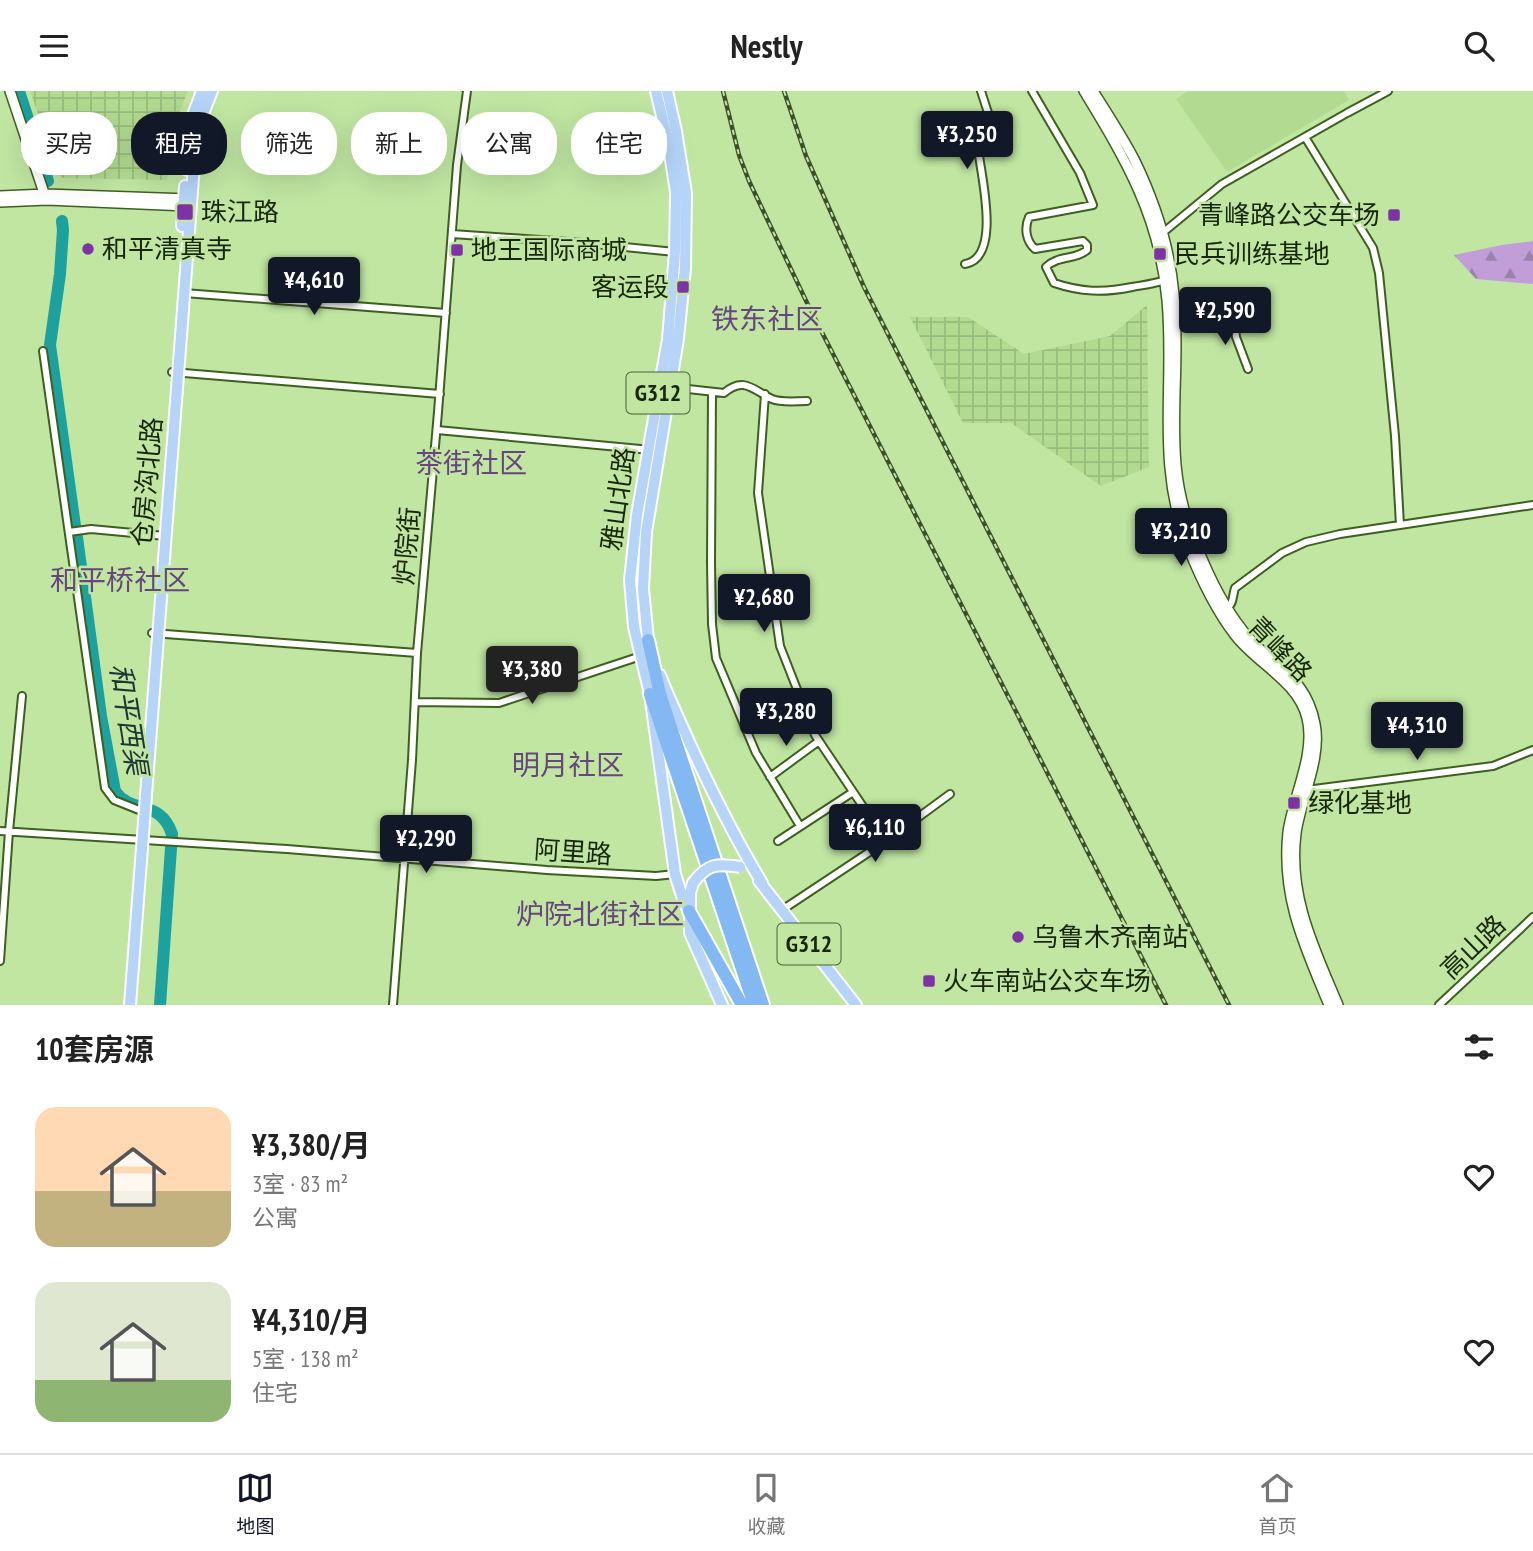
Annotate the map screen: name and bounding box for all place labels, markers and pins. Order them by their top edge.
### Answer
pin: ¥3,250 [910,111,1024,171]
place label: 珠江路 [201,195,279,228]
place label: 青峰路公交车场 [1198,198,1380,231]
marker: 珠江路 [175,202,195,222]
marker: 青峰路公交车场 [1386,207,1402,223]
place label: 和平清真寺 [102,232,232,265]
place label: 地王国际商城 [471,233,627,266]
place label: 民兵训练基地 [1174,237,1330,270]
marker: 和平清真寺 [80,241,96,257]
marker: 地王国际商城 [449,242,465,258]
marker: 民兵训练基地 [1152,246,1168,262]
pin: ¥4,610 [257,257,371,317]
place label: 客运段 [591,270,669,303]
marker: 客运段 [675,279,691,295]
pin: ¥2,590 [1168,287,1282,347]
pin: ¥3,210 [1124,509,1238,568]
pin: ¥2,680 [707,575,821,634]
pin: ¥3,380 [475,647,589,706]
pin: ¥3,280 [729,689,843,748]
pin: ¥4,310 [1360,703,1474,762]
place label: 绿化基地 [1308,786,1412,819]
marker: 绿化基地 [1286,795,1302,811]
pin: ¥6,110 [818,805,932,864]
pin: ¥2,290 [369,815,483,875]
place label: 乌鲁木齐南站 [1032,920,1188,953]
marker: 乌鲁木齐南站 [1010,929,1026,945]
place label: 火车南站公交车场 [943,964,1151,997]
marker: 火车南站公交车场 [921,973,937,989]

